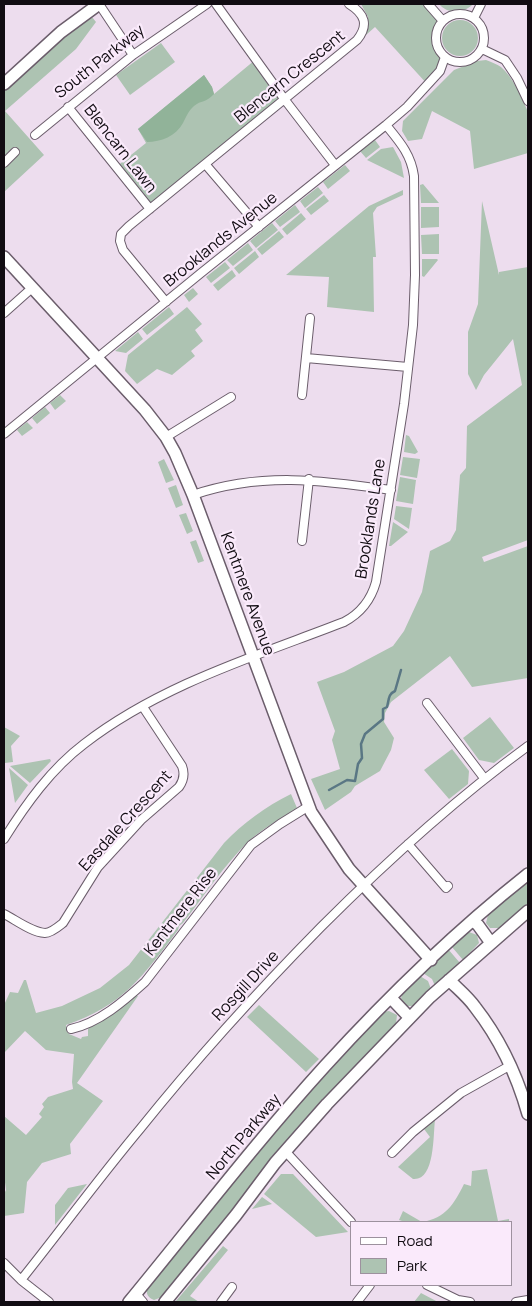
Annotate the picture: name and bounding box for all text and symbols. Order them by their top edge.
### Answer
street label: South Parkway [51,21,149,103]
street label: Blencarn Crescent [231,27,349,127]
street label: Blencarn Lawn [80,101,160,197]
street label: Brooklands Avenue [160,188,282,292]
street label: Brooklands Lane [352,458,390,580]
street label: Kentmere Avenue [216,530,278,658]
street label: Easdale Crescent [76,766,176,876]
street label: Kentmere Rise [141,864,221,960]
street label: Rosgill Drive [209,947,283,1025]
street label: North Parkway [203,1090,285,1184]
legend [350,1221,512,1286]
text: Road [397,1230,433,1251]
text: Park [397,1255,427,1276]

